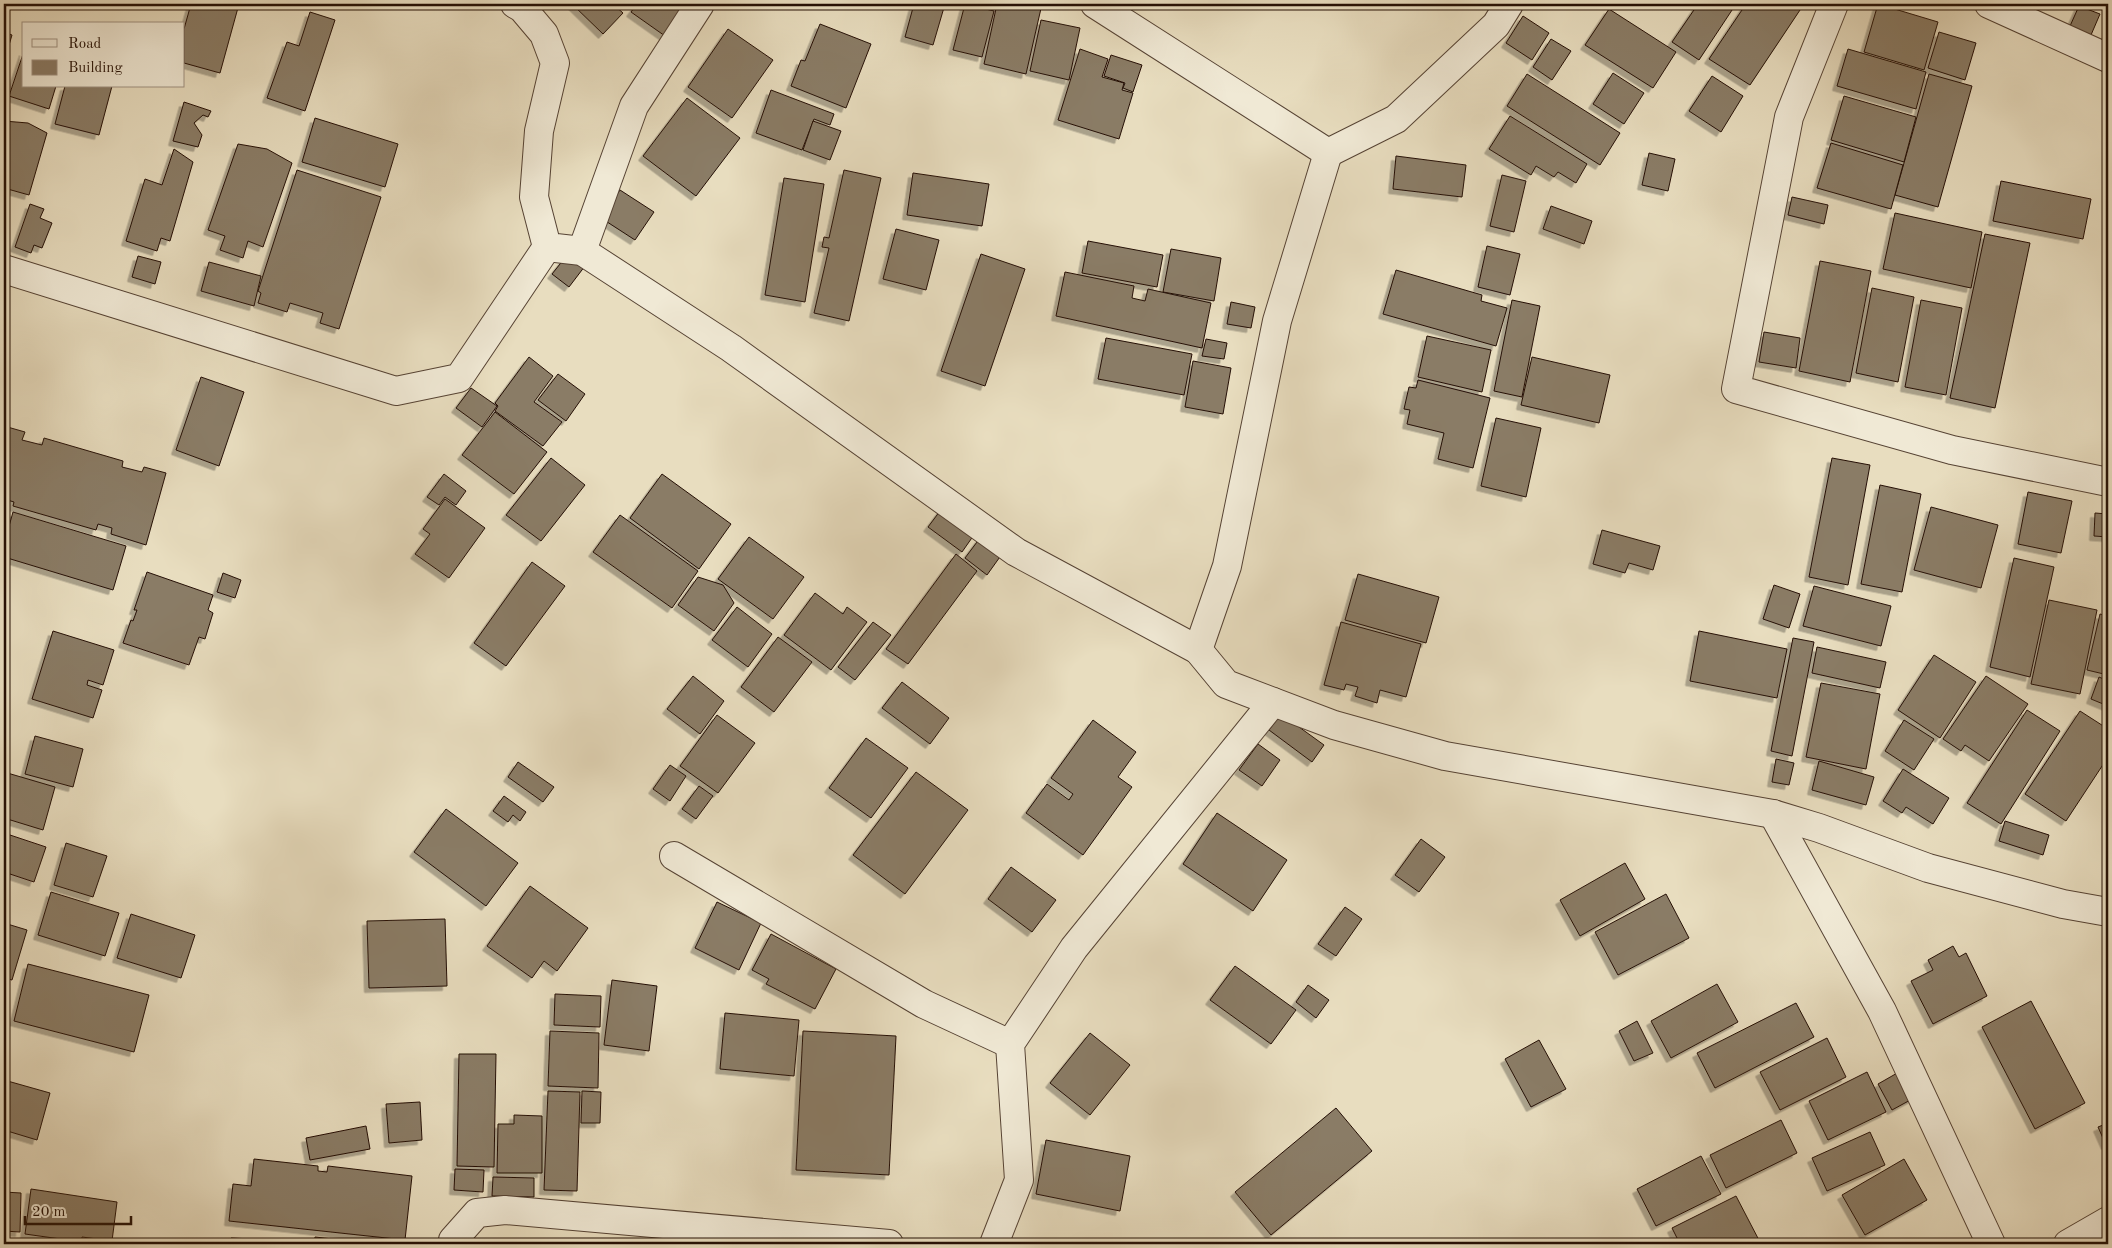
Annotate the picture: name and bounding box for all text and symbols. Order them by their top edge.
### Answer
legend [22,22,185,88]
text: Road [68,37,102,52]
text: Building [68,61,123,76]
scale bar [25,1193,131,1225]
text: 20 m [32,1205,66,1220]

